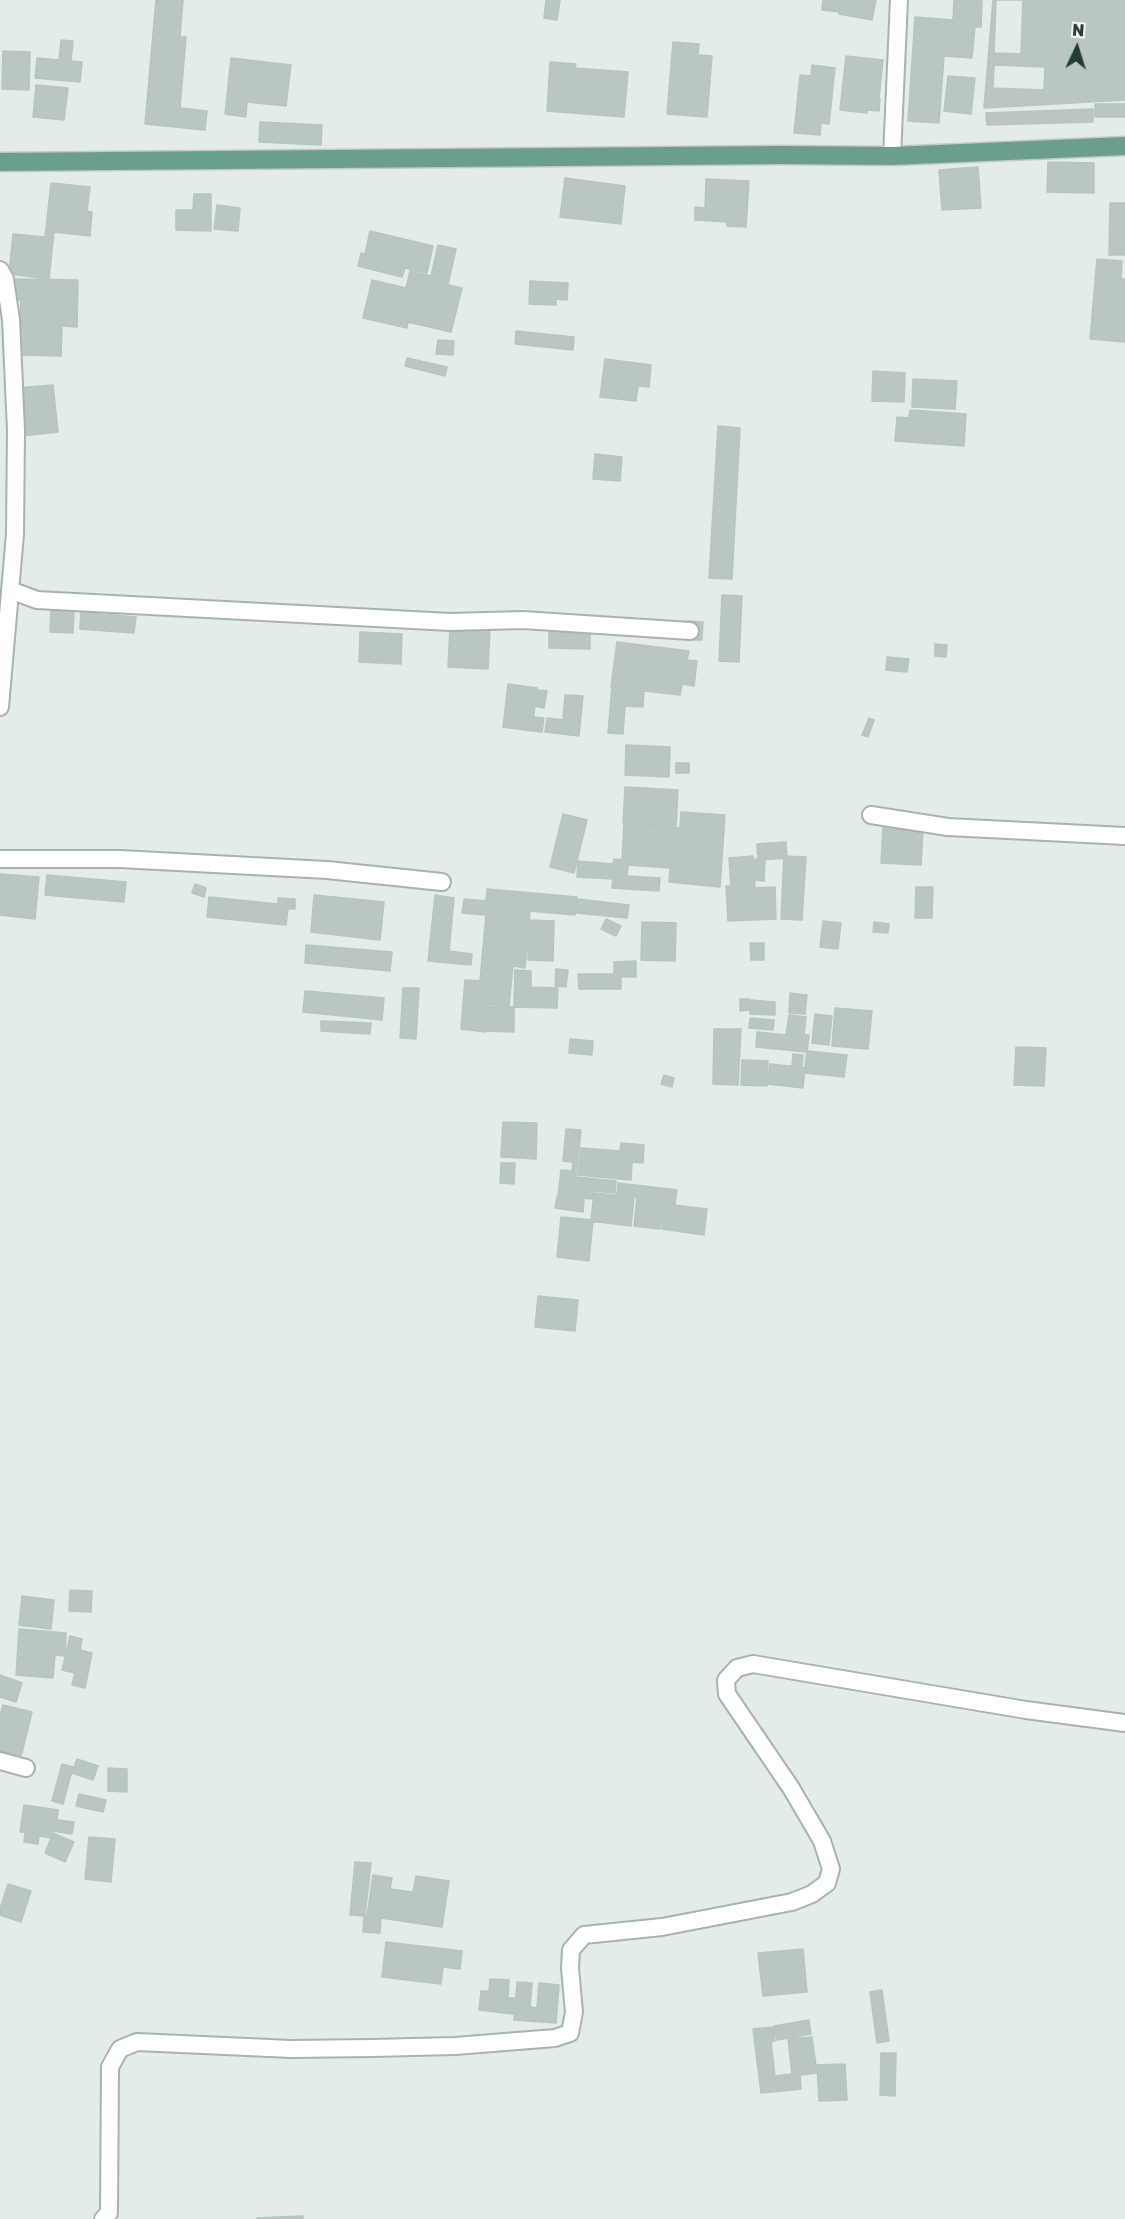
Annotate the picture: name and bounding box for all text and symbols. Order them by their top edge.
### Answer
north arrow [1047,18,1107,78]
text: N [1071,20,1085,40]

